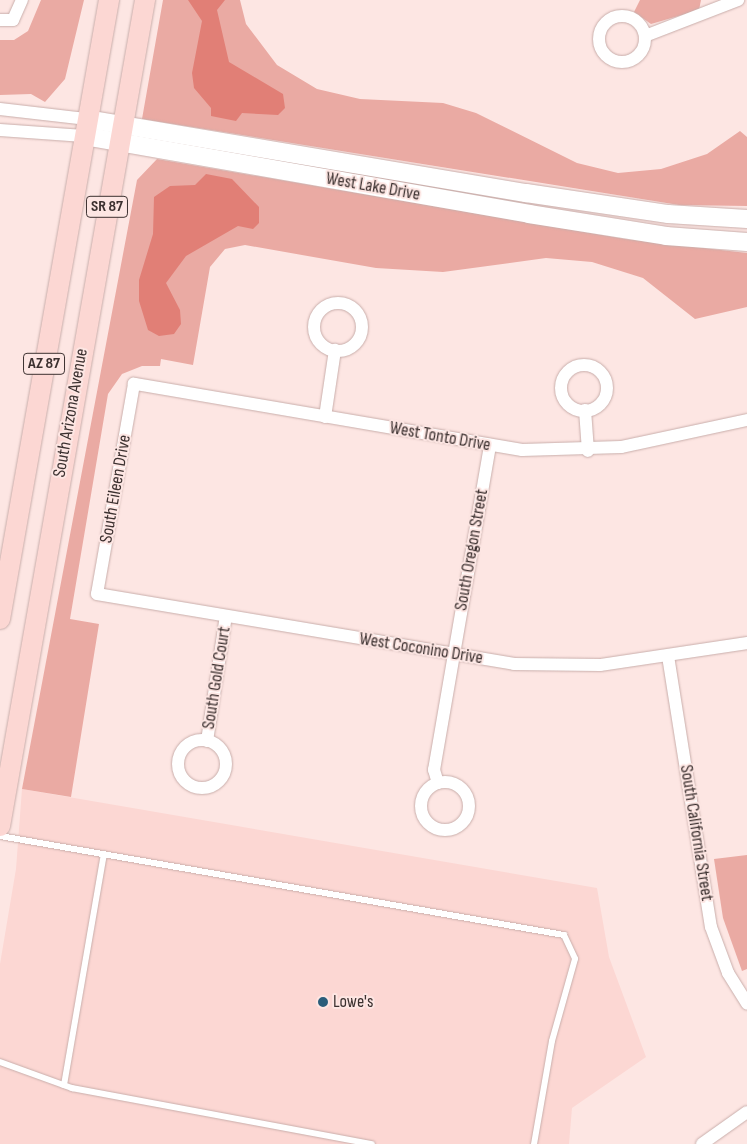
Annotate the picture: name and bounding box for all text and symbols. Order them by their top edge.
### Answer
street label: West Lake Drive [324,168,422,206]
road number: SR 87 [86,193,128,220]
street label: South Arizona Avenue [49,347,93,479]
road number: AZ 87 [23,350,65,378]
street label: West Tonto Drive [388,418,492,456]
street label: South Eileen Drive [96,433,136,545]
street label: South Oregon Street [451,488,493,612]
street label: South Gold Court [198,625,236,731]
street label: West Coconino Drive [358,629,484,669]
street label: South California Street [675,763,717,903]
place label: Lowe's [333,991,373,1013]
marker: Lowe's [317,996,329,1008]

